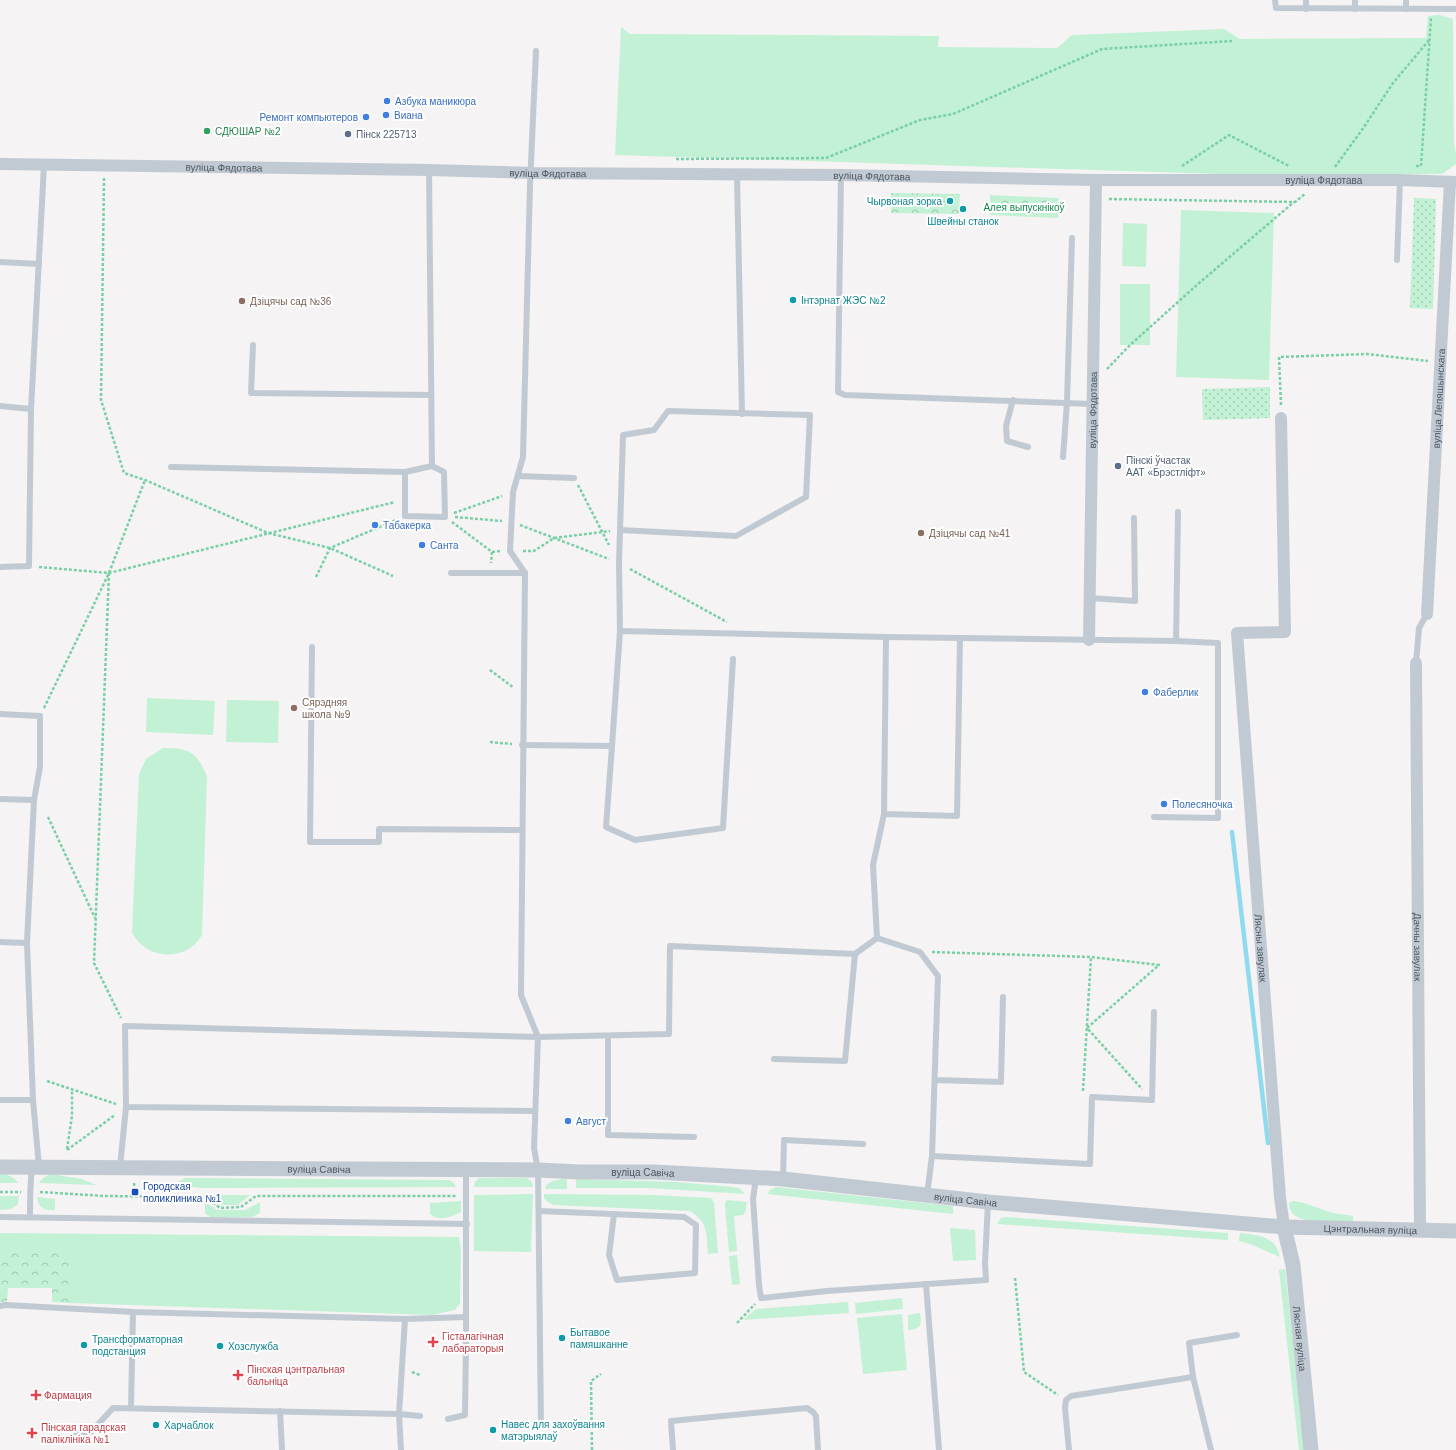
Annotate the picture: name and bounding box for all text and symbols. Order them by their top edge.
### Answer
marker: Азбука маникюра [382,96,392,106]
place label: Азбука маникюра [395,96,477,107]
marker: Виана [381,110,391,120]
place label: Виана [394,110,423,121]
place label: Ремонт компьютеров [260,112,358,123]
marker: Ремонт компьютеров [361,112,371,122]
marker: СДЮШАР №2 [202,126,212,136]
place label: СДЮШАР №2 [215,126,281,137]
marker: Пінск 225713 [343,129,353,139]
place label: Пінск 225713 [356,129,417,140]
street label: вуліца Фядотава [185,162,263,174]
street label: вуліца Фядотава [509,167,587,179]
street label: вуліца Фядотава [833,170,911,182]
street label: вуліца Фядотава [1285,175,1363,186]
place label: Чырвоная зорка [867,196,942,207]
marker: Чырвоная зорка [945,196,955,206]
park label: Алея выпускнікоў [983,202,1065,213]
marker: Швейны станок [958,204,968,214]
place label: Швейны станок [927,216,999,227]
marker: Інтэрнат ЖЭС №2 [788,295,798,305]
place label: Інтэрнат ЖЭС №2 [801,295,886,306]
marker: Дзіцячы сад №36 [237,296,247,306]
place label: Дзіцячы сад №36 [250,296,332,307]
street label: вуліца Лепяшынскага [1431,348,1447,449]
street label: вуліца Фядотава [1087,371,1099,449]
place label: Пінскі ўчастак ААТ «Брэстліфт» [1126,455,1206,478]
marker: Пінскі ўчастак ААТ «Брэстліфт» [1113,461,1123,471]
marker: Табакерка [370,520,380,530]
place label: Табакерка [383,520,431,531]
marker: Дзіцячы сад №41 [916,528,926,538]
place label: Дзіцячы сад №41 [929,528,1011,539]
marker: Санта [417,540,427,550]
place label: Санта [430,540,459,551]
marker: Фаберлик [1140,687,1150,697]
place label: Фаберлик [1153,687,1199,698]
place label: Сярэдняя школа №9 [302,697,351,720]
marker: Сярэдняя школа №9 [289,703,299,713]
marker: Полесяночка [1159,799,1169,809]
place label: Полесяночка [1172,799,1233,810]
street label: Дачны завулак [1412,913,1423,982]
street label: Лясны завулак [1252,914,1269,983]
marker: Август [563,1116,573,1126]
place label: Август [576,1116,607,1127]
street label: вуліца Савіча [287,1164,351,1175]
street label: вуліца Савіча [611,1167,675,1179]
place label: Городская поликлиника №1 [143,1181,222,1204]
marker: Городская поликлиника №1 [130,1187,140,1197]
street label: вуліца Савіча [934,1191,998,1209]
street label: Цэнтральная вуліца [1324,1223,1418,1236]
street label: Лясная вуліца [1291,1306,1308,1372]
place label: Бытавое памяшканне [570,1327,628,1350]
place label: Гісталагічная лабараторыя [442,1331,504,1354]
marker: Бытавое памяшканне [557,1333,567,1343]
place label: Трансформаторная подстанция [92,1334,183,1357]
marker: Гісталагічная лабараторыя [427,1336,439,1348]
marker: Трансформаторная подстанция [79,1340,89,1350]
marker: Хозслужба [215,1341,225,1351]
place label: Хозслужба [228,1341,279,1352]
place label: Пінская цэнтральная бальніца [247,1364,345,1387]
marker: Пінская цэнтральная бальніца [232,1369,244,1381]
marker: Фармация [31,1390,41,1400]
place label: Фармация [44,1390,92,1401]
place label: Навес для захоўвання матэрыялаў [501,1419,605,1442]
marker: Харчаблок [151,1420,161,1430]
place label: Харчаблок [164,1420,214,1431]
place label: Пінская гарадская паліклініка №1 [41,1422,126,1445]
marker: Навес для захоўвання матэрыялаў [488,1425,498,1435]
marker: Пінская гарадская паліклініка №1 [26,1427,38,1439]

